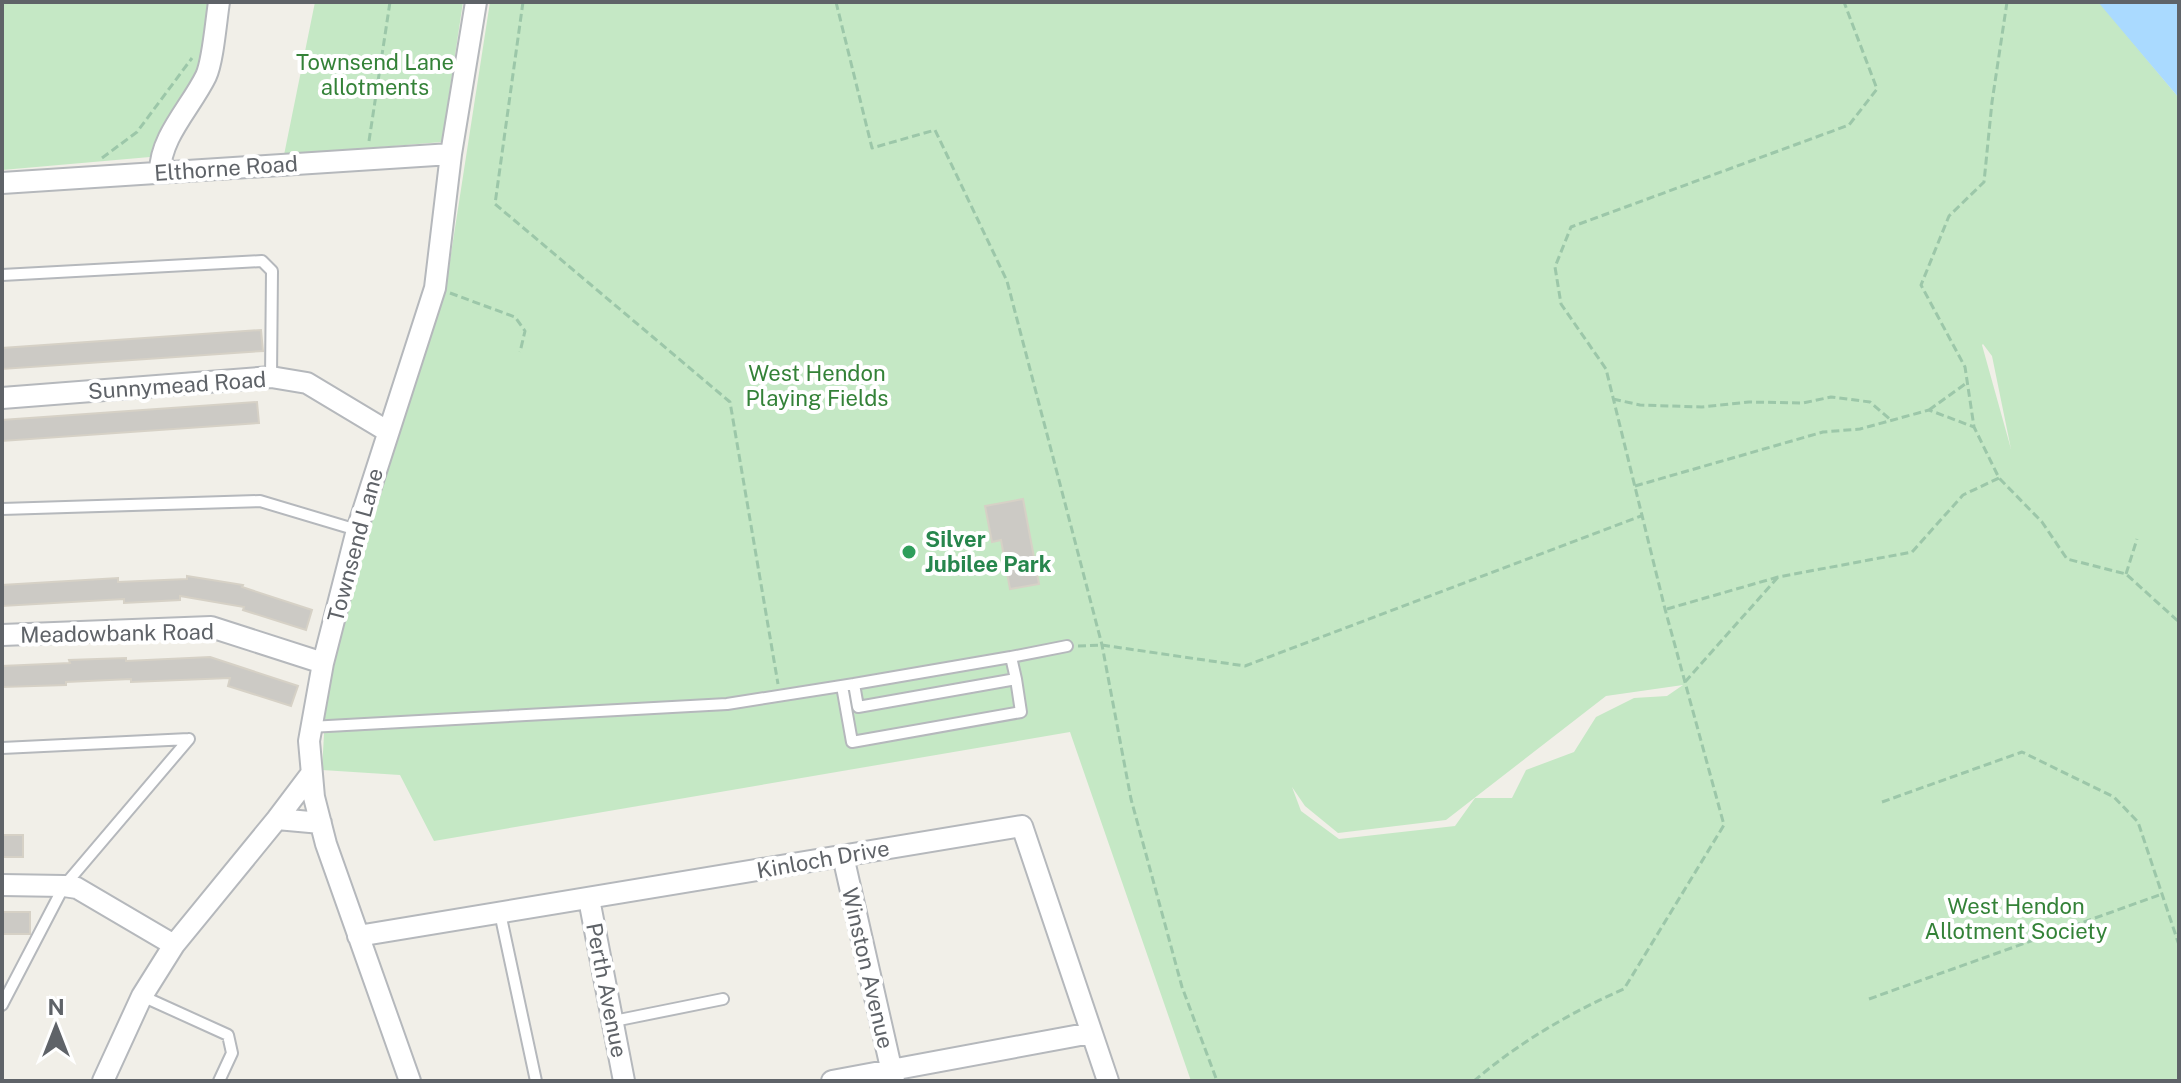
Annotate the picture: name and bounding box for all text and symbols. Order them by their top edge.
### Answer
park label: Townsend Lane allotments [296,49,454,100]
street label: Elthorne Road [153,150,299,186]
park label: West Hendon Playing Fields [746,360,888,411]
street label: Sunnymead Road [87,366,267,404]
street label: Townsend Lane [322,465,388,625]
place label: Silver Jubilee Park [925,526,1052,577]
marker: Silver Jubilee Park [900,543,918,561]
street label: Meadowbank Road [20,618,214,648]
street label: Kinloch Drive [755,835,891,883]
street label: Winston Avenue [837,885,899,1051]
park label: West Hendon Allotment Society [1925,893,2108,944]
street label: Perth Avenue [581,920,633,1060]
north arrow [16,987,96,1067]
text: N [47,994,65,1020]

